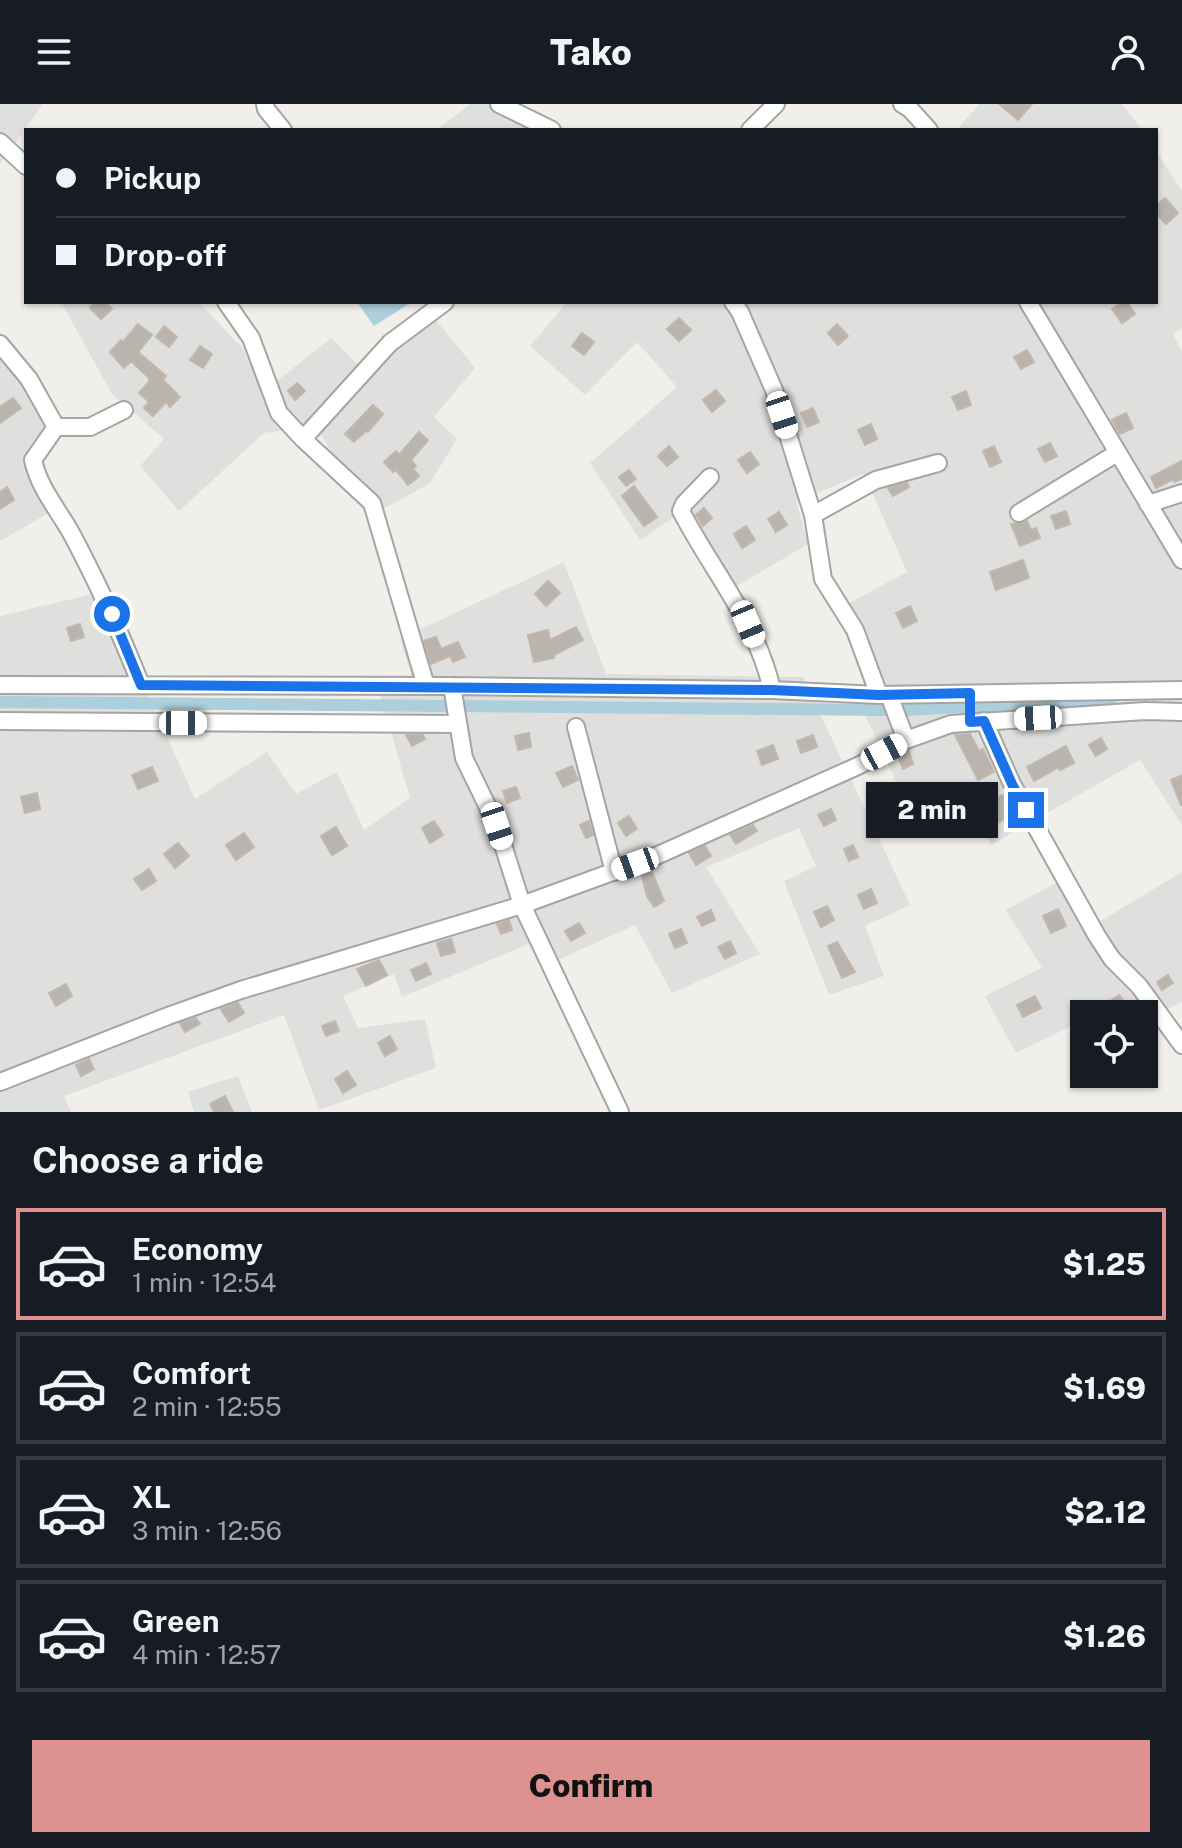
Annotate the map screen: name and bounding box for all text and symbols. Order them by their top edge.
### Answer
icon: menu [32,30,76,74]
icon: person [1106,30,1150,74]
text: Tako [550,31,632,73]
text: Pickup [104,160,201,196]
text: Drop-off [104,237,226,273]
car [763,388,801,442]
route start [94,596,130,632]
car [728,597,768,651]
car [1013,705,1063,731]
car [159,711,207,735]
car [857,730,911,774]
callout: 2 min [866,782,998,838]
route end [1008,792,1044,828]
text: 2 min [897,794,967,825]
car [478,799,516,853]
car [608,845,662,883]
map controls [1070,1000,1158,1088]
button: locate [1070,1000,1158,1088]
text: Choose a ride [32,1139,264,1181]
icon: car [36,1228,108,1300]
text: Economy [132,1231,263,1267]
text: $1.25 [1063,1246,1146,1282]
text: 1 min · 12:54 [132,1267,276,1298]
icon: car [36,1352,108,1424]
text: Comfort [132,1355,251,1391]
text: $1.69 [1063,1370,1146,1406]
text: 2 min · 12:55 [132,1391,282,1422]
icon: car [36,1476,108,1548]
text: XL [132,1479,171,1515]
text: $2.12 [1064,1494,1146,1530]
text: 3 min · 12:56 [132,1515,282,1546]
icon: car [36,1600,108,1672]
text: Green [132,1603,219,1639]
text: $1.26 [1063,1618,1146,1654]
text: 4 min · 12:57 [132,1639,281,1670]
button: Confirm [32,1740,1150,1832]

